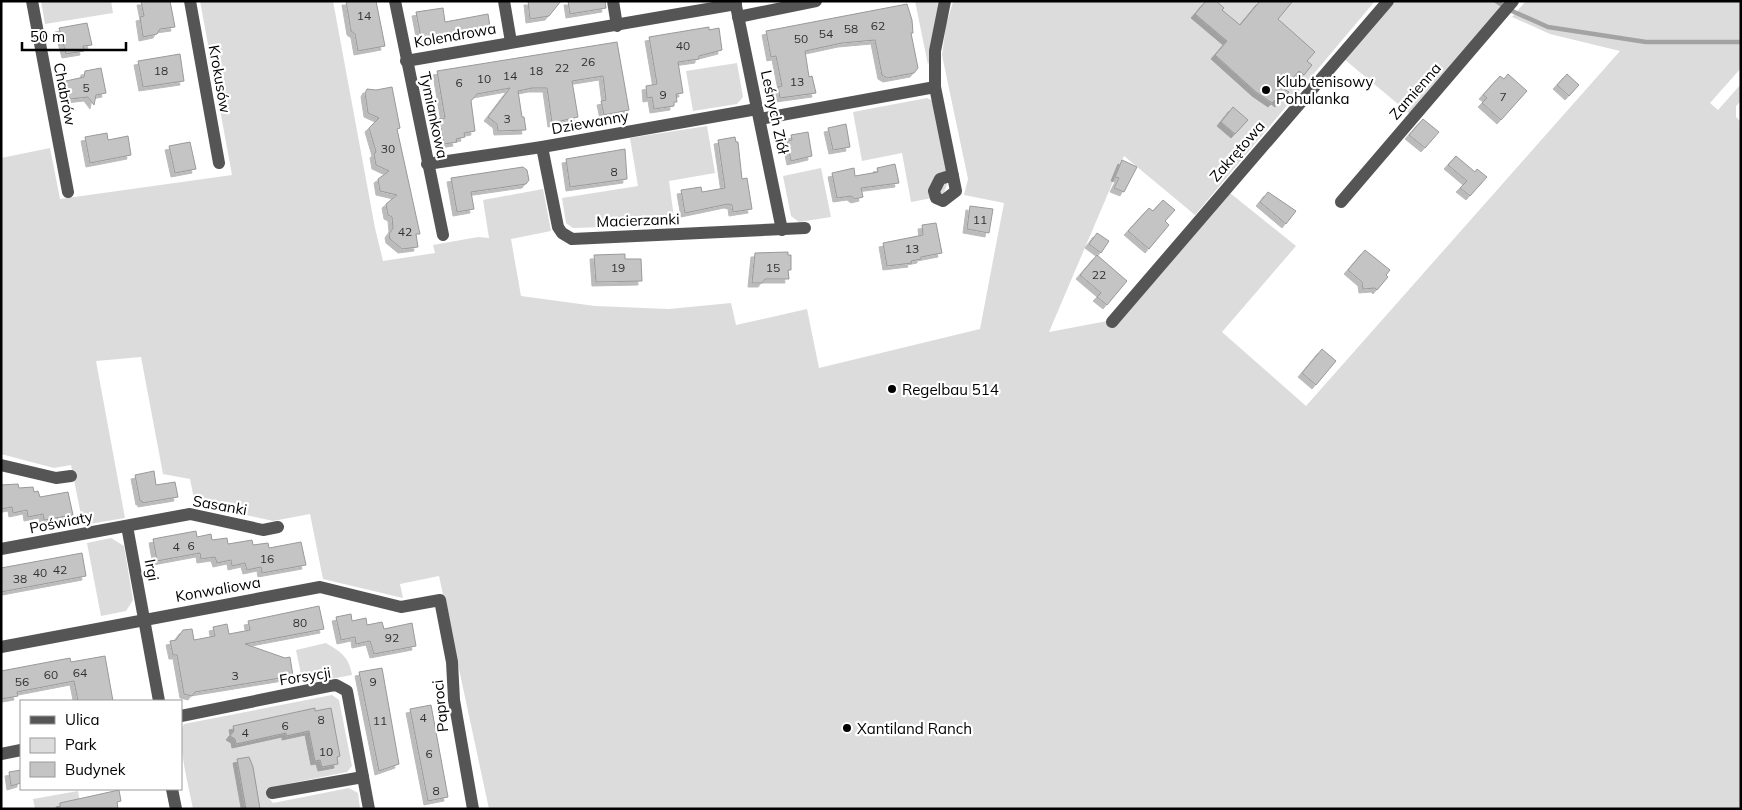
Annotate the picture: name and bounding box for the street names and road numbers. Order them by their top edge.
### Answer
street label: Kolendrowa [412,18,498,52]
street label: Krokusów [205,44,235,114]
street label: Zamienna [1385,59,1445,123]
street label: Chabrów [50,61,80,127]
street label: Leśnych Ziół [757,68,793,156]
street label: Tymiankowa [416,70,452,160]
street label: Dziewanny [550,106,630,138]
street label: Zakrętowa [1205,117,1269,185]
street label: Macierzanki [596,209,680,231]
street label: Sasanki [191,491,249,519]
street label: Poświaty [28,507,94,537]
street label: Irgi [141,557,163,583]
street label: Konwaliowa [174,572,262,606]
street label: Forsycji [278,663,332,689]
street label: Paproci [428,679,452,733]

